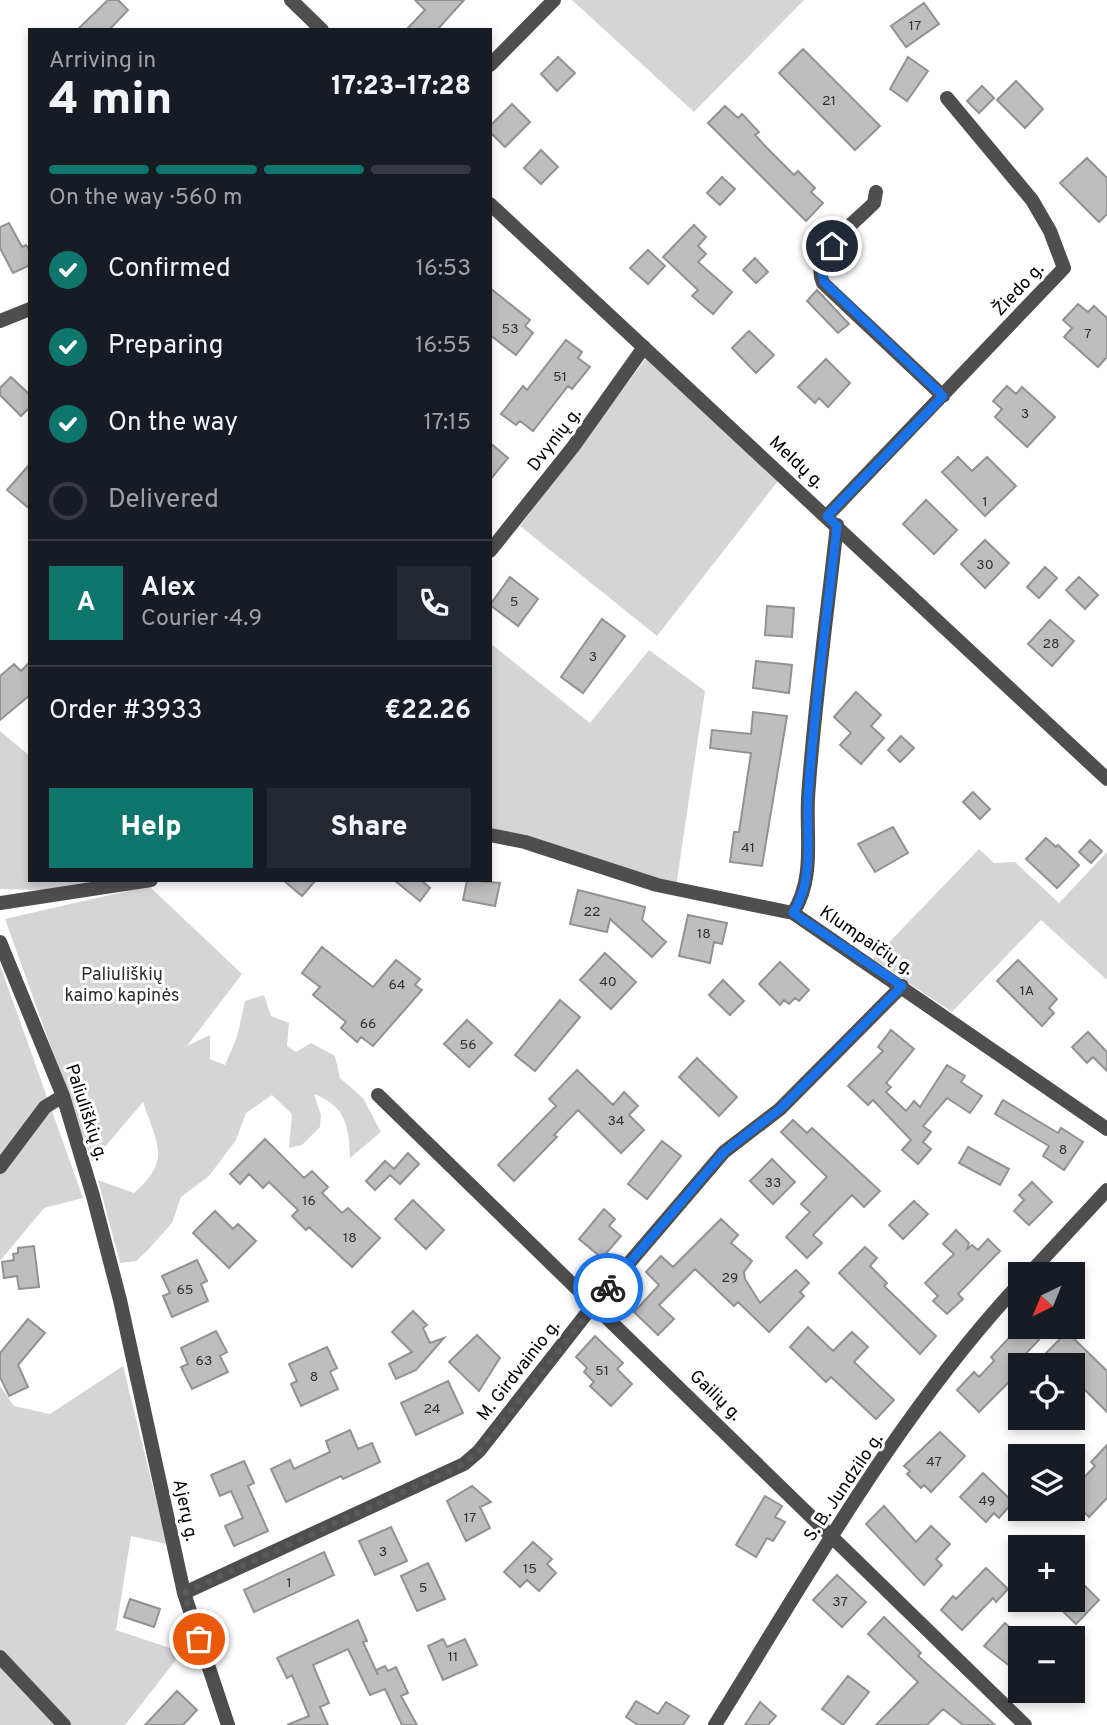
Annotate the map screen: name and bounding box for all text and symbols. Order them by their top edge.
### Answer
house number: 17 [909,18,921,35]
text: Arriving in [49,47,156,76]
text: 17:23–17:28 [331,71,471,104]
text: 4 min [49,72,173,131]
house number: 21 [822,93,836,110]
text: On the way · 560 m [49,184,242,213]
pin [802,216,862,276]
icon: home [813,227,851,265]
icon: check [49,251,87,289]
text: Confirmed [108,253,231,286]
text: 16:53 [415,255,471,284]
street label: Žiedo g. [987,257,1050,322]
house number: 53 [501,321,519,338]
house number: 7 [1084,326,1092,343]
icon: check [49,328,87,366]
text: Preparing [108,330,223,363]
text: 16:55 [415,332,471,361]
house number: 51 [553,369,567,386]
street label: Dvynių g. [523,403,587,476]
icon: check [49,405,87,443]
house number: 3 [1021,406,1029,423]
text: On the way [108,407,238,440]
text: 17:15 [423,409,471,438]
street label: Meldų g. [763,432,829,495]
text: Delivered [108,484,219,517]
house number: 1 [982,494,988,511]
house number: 30 [976,557,994,574]
button: phone [397,566,471,640]
text: Alex [141,572,196,605]
text: A [77,587,95,620]
house number: 5 [510,594,518,611]
text: Courier · 4.9 [141,605,262,634]
house number: 28 [1042,636,1060,653]
house number: 3 [589,649,597,666]
text: Order #3933 [49,695,202,728]
text: €22.26 [384,695,471,728]
button: Help [49,788,253,868]
button: Share [267,788,471,868]
house number: 41 [741,840,755,857]
street label: Klumpaičių g. [815,901,918,981]
house number: 22 [583,904,601,921]
house number: 18 [697,926,711,943]
park label: Paliuliškių kaimo kapinės [65,964,179,1008]
house number: 40 [599,974,617,991]
house number: 64 [388,977,406,994]
house number: 1A [1020,983,1034,1000]
house number: 66 [360,1016,376,1033]
house number: 56 [459,1037,477,1054]
street label: Paliuliškių g. [59,1061,112,1164]
house number: 34 [607,1113,625,1130]
house number: 8 [1059,1142,1067,1159]
house number: 33 [765,1175,781,1192]
house number: 16 [302,1193,316,1210]
house number: 18 [343,1230,357,1247]
courier [573,1253,643,1323]
north arrow [1008,1262,1085,1339]
map controls [1008,1262,1085,1703]
icon: bike [589,1269,627,1307]
house number: 29 [722,1270,738,1287]
house number: 65 [176,1282,194,1299]
street label: M. Girdvainio g. [472,1316,566,1426]
house number: 63 [196,1353,212,1370]
button: locate [1008,1353,1085,1430]
house number: 51 [595,1363,609,1380]
street label: Gailių g. [684,1366,746,1427]
house number: 8 [310,1369,318,1386]
house number: 24 [423,1401,441,1418]
street label: S. B. Jundzilo g. [799,1429,889,1547]
button: layers [1008,1444,1085,1521]
house number: 47 [926,1454,942,1471]
street label: Ajerų g. [167,1477,202,1543]
house number: 49 [979,1493,995,1510]
house number: 17 [464,1510,476,1527]
button: + [1008,1535,1085,1612]
house number: 3 [379,1544,387,1561]
house number: 15 [523,1561,537,1578]
house number: 1 [286,1575,292,1592]
house number: 5 [419,1580,427,1597]
house number: 37 [832,1594,848,1611]
pin [169,1609,229,1669]
icon: bag [180,1620,218,1658]
button: − [1008,1626,1085,1703]
house number: 11 [448,1649,458,1666]

